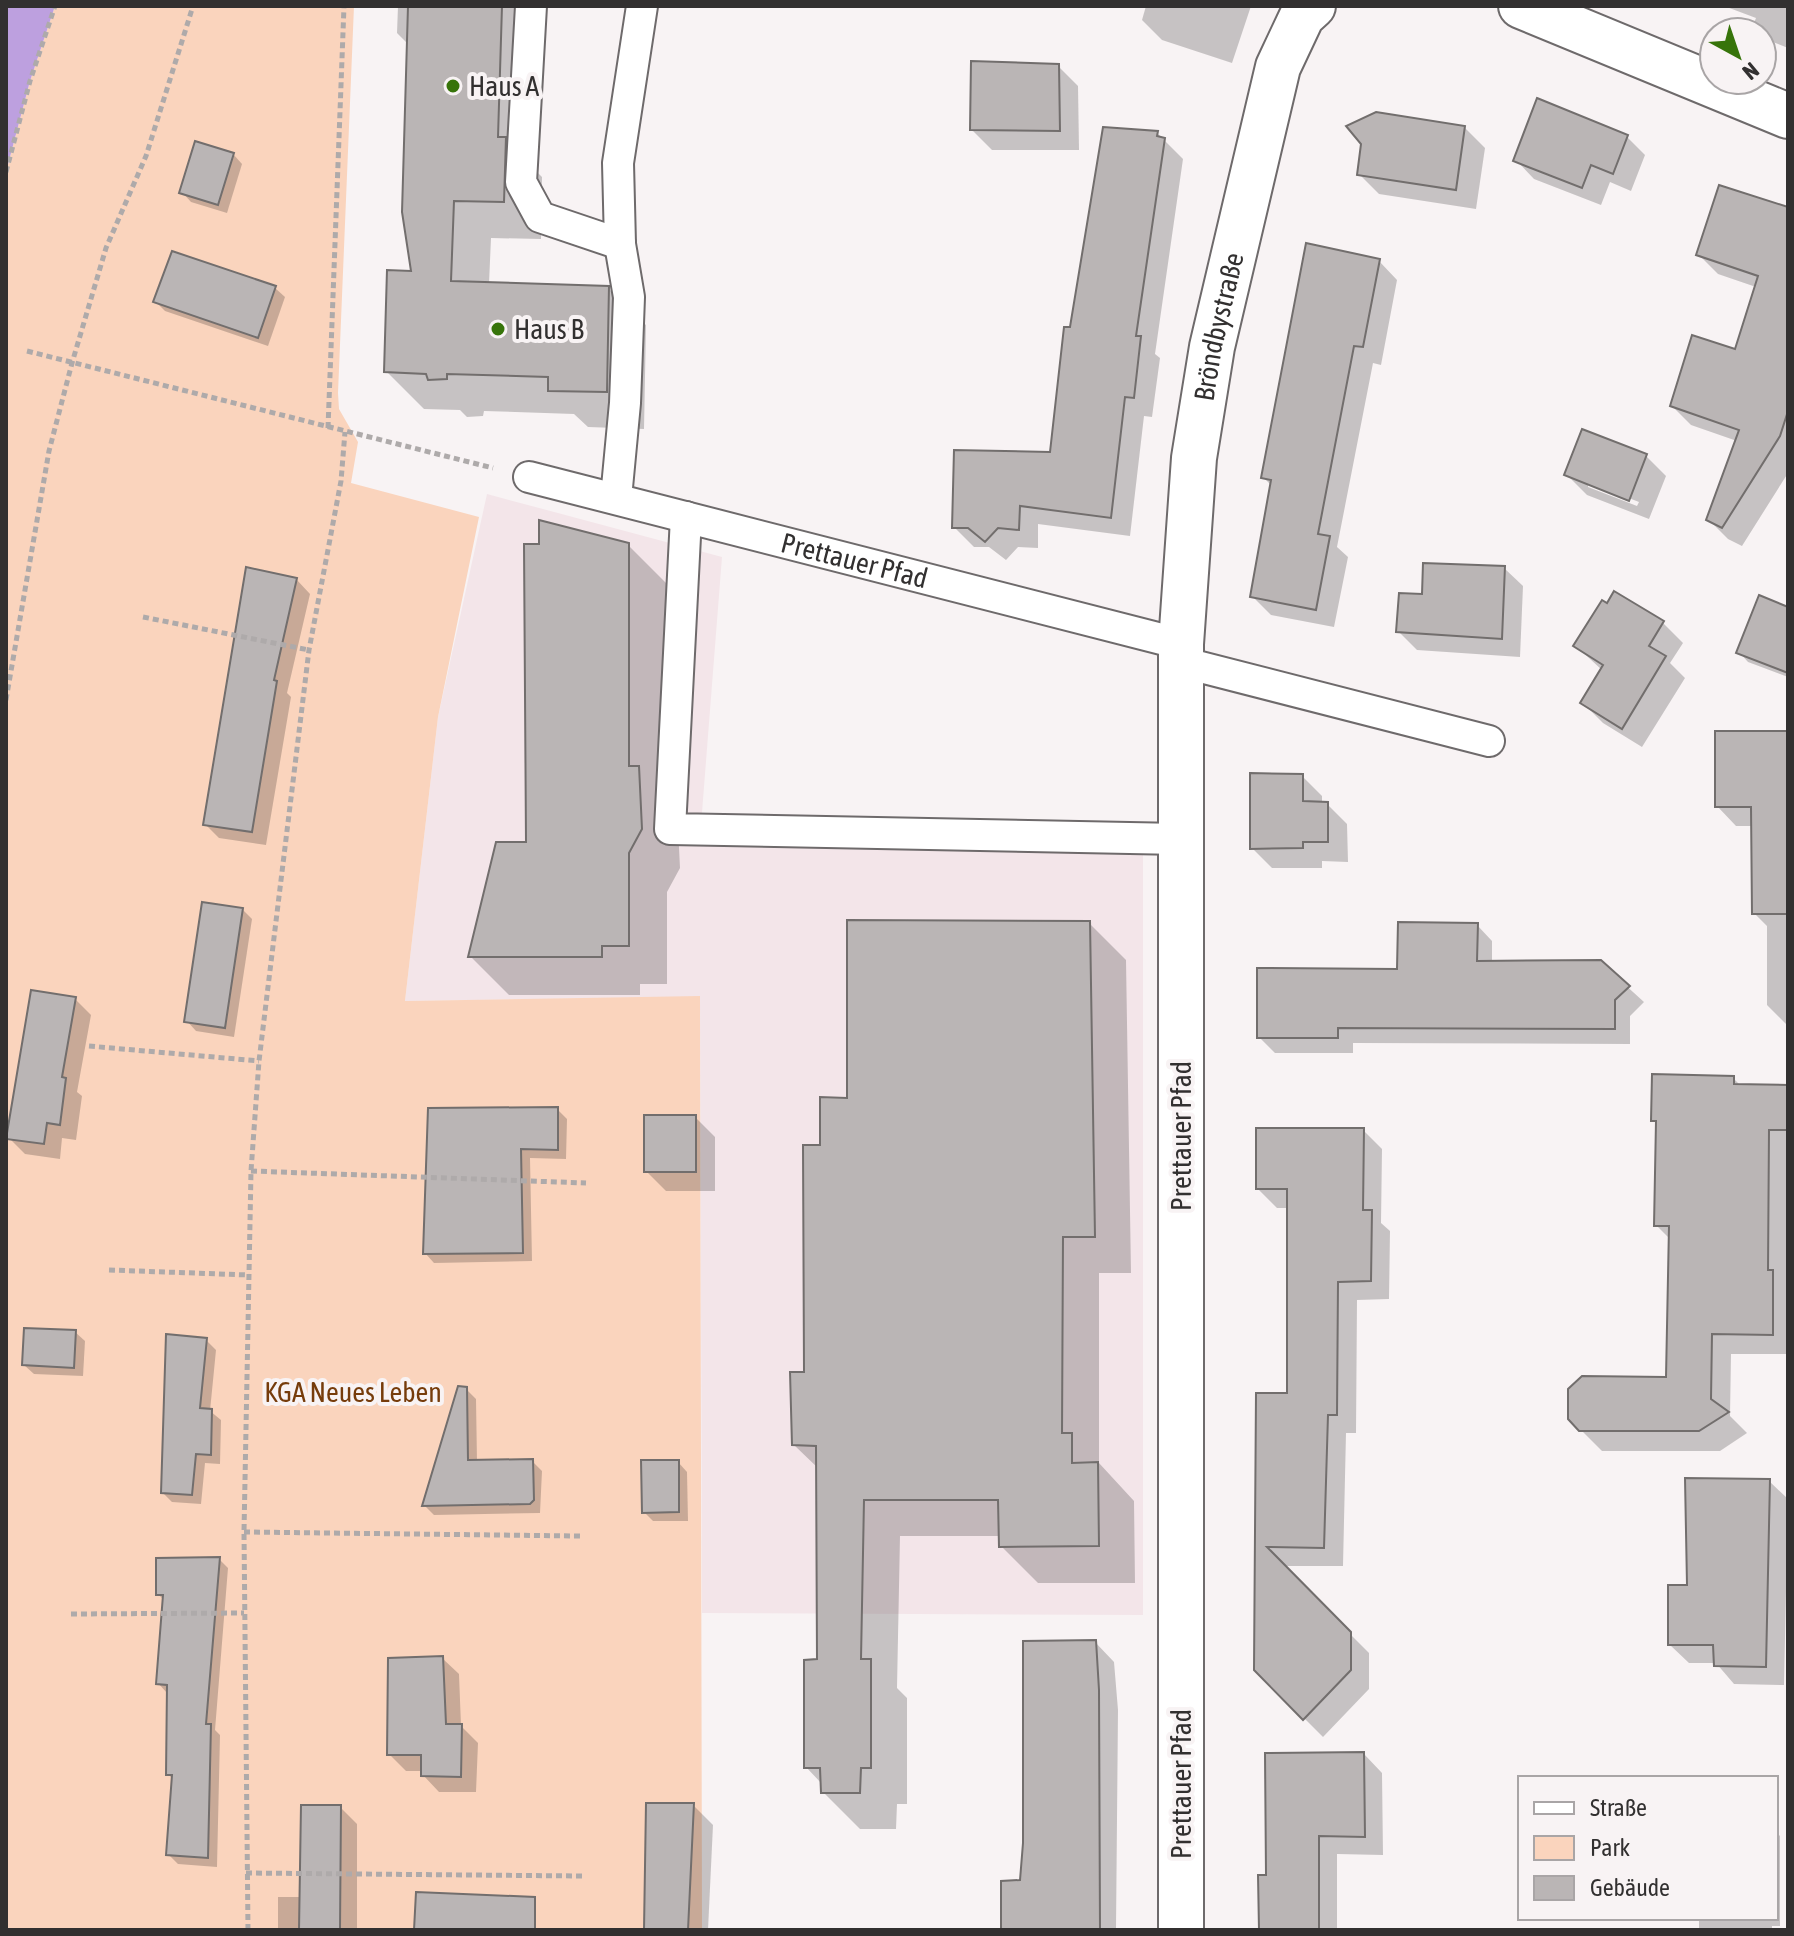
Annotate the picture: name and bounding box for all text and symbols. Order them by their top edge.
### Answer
north arrow [1698,16,1778,96]
text: N [1738,57,1764,85]
place label: Haus A [469,70,540,102]
marker: Haus A [444,77,462,95]
street label: Bröndbystraße [1188,249,1250,403]
place label: Haus B [514,313,584,345]
marker: Haus B [489,320,507,338]
street label: Prettauer Pfad [778,526,931,594]
street label: Prettauer Pfad [1165,1061,1197,1211]
park label: KGA Neues Leben [264,1376,442,1408]
street label: Prettauer Pfad [1165,1709,1197,1859]
legend [1518,1776,1778,1920]
text: Straße [1590,1794,1647,1821]
text: Park [1590,1834,1631,1861]
text: Gebäude [1590,1874,1670,1901]

